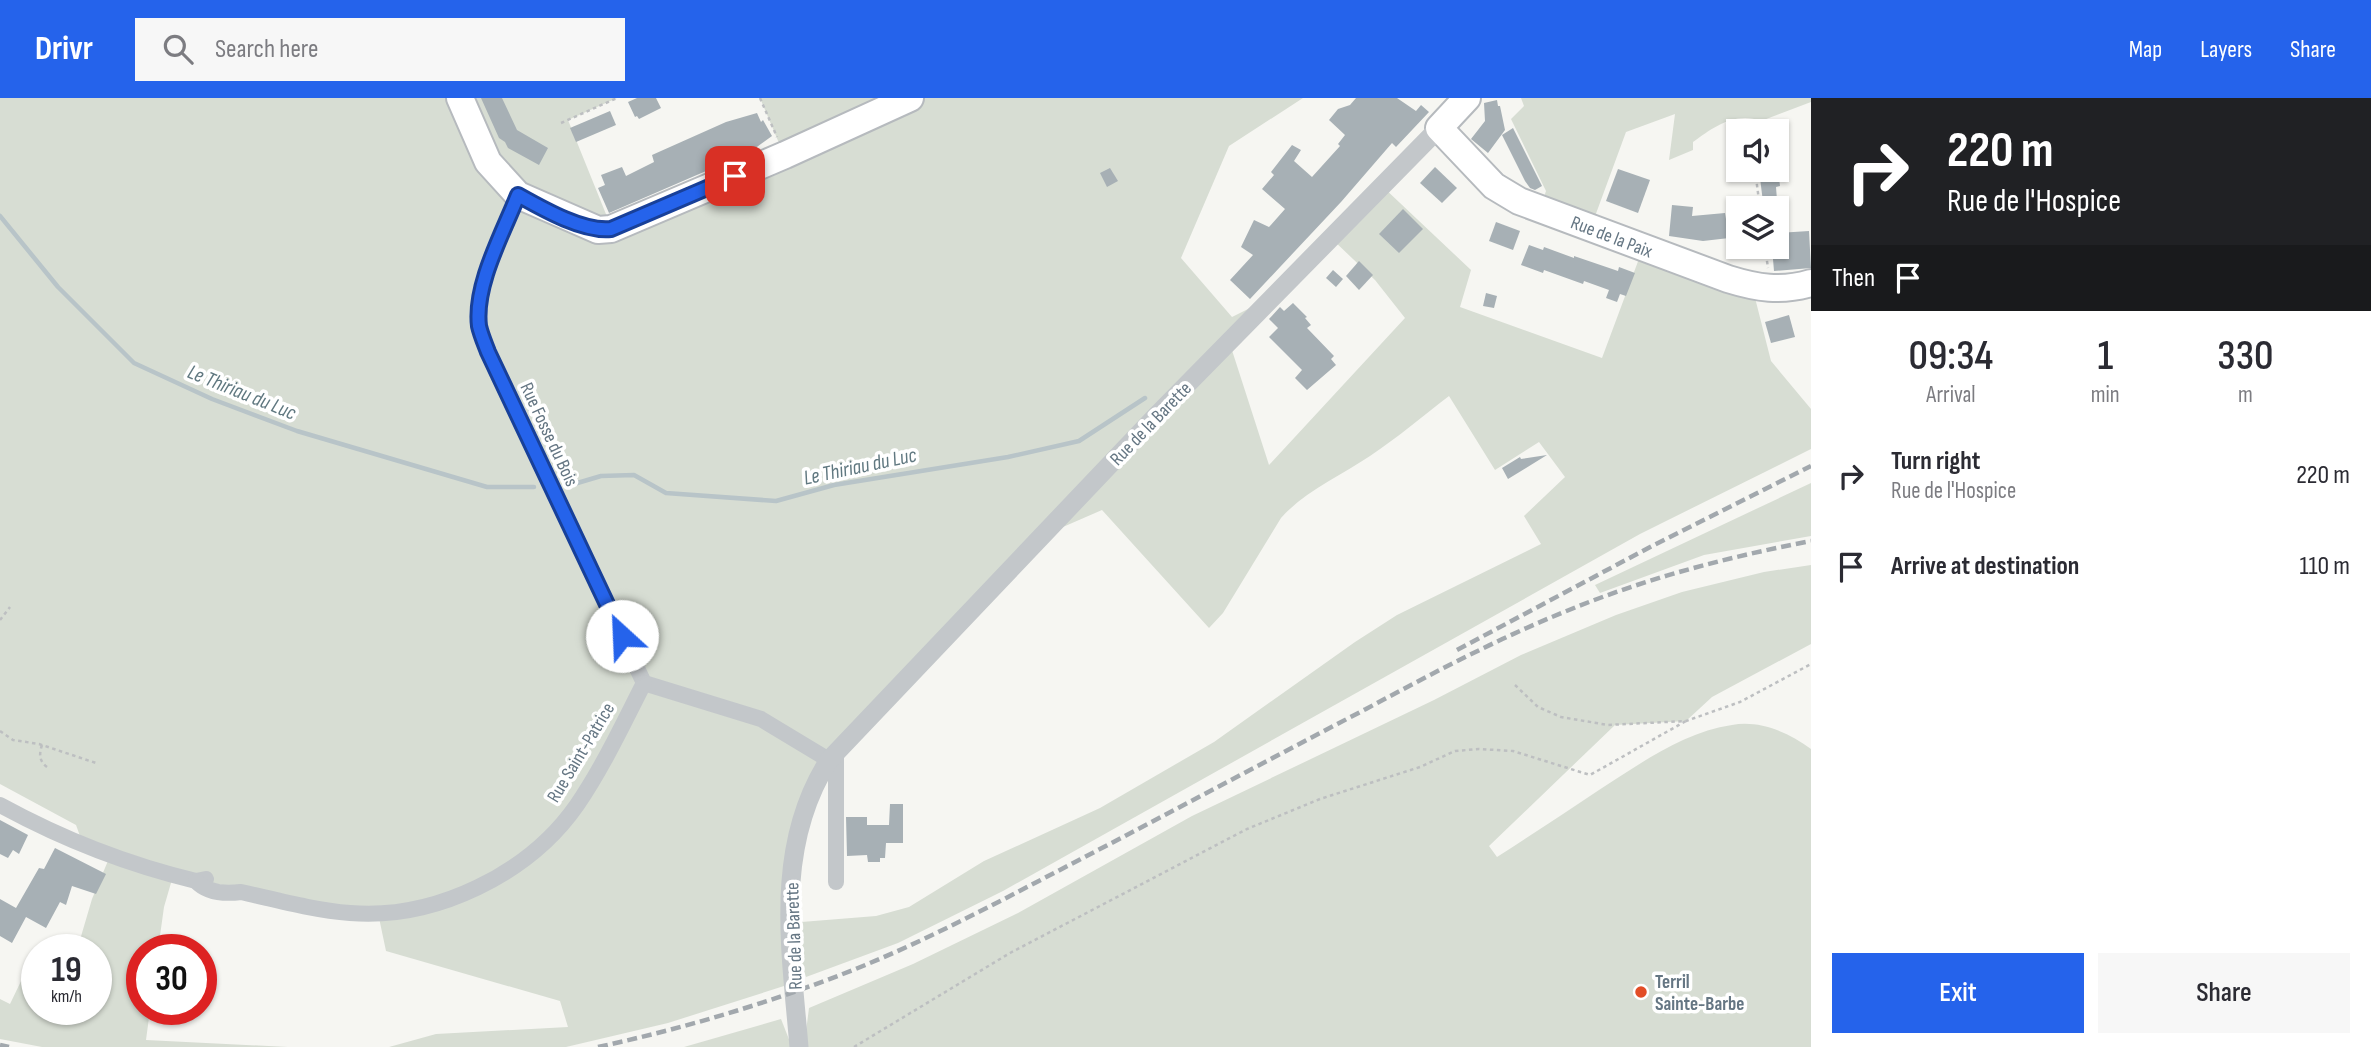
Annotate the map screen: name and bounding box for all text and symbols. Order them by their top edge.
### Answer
search box [135,18,625,81]
text: Drivr [35,29,93,69]
icon: search [159,30,197,68]
text: Search here [215,34,318,65]
text: Map [2129,35,2162,64]
text: Layers [2200,35,2252,64]
text: Share [2290,35,2336,64]
map controls [1726,119,1789,259]
button: sound [1726,119,1789,182]
text: 220 m [1947,122,2053,181]
icon: right [1832,126,1923,217]
pin [705,146,765,206]
icon: arrive [716,157,754,195]
text: Rue de l'Hospice [1947,182,2121,221]
button: layers [1726,196,1789,259]
street label: Rue de la Paix [1567,211,1656,263]
icon: arrive [1889,259,1927,297]
text: Then [1832,263,1875,294]
text: 09:34 [1909,331,1993,382]
text: 1 [2097,331,2113,382]
text: 330 [2217,331,2273,382]
water label: Le Thiriau du Luc [184,359,300,426]
street label: Rue de la Barette [1105,377,1197,471]
street label: Rue Fosse du Bois [515,379,583,490]
text: Arrival [1926,381,1976,409]
text: min [2091,381,2120,409]
text: m [2238,381,2253,409]
water label: Le Thiriau du Luc [801,442,920,491]
text: Turn right [1891,446,1980,477]
icon: right [1832,457,1870,495]
text: 220 m [2296,460,2350,491]
text: Rue de l'Hospice [1891,477,2016,505]
icon: arrive [1832,548,1870,586]
text: Arrive at destination [1891,551,2079,582]
text: 110 m [2299,551,2350,582]
position arrow [585,599,659,673]
street label: Rue Saint-Patrice [542,699,620,807]
street label: Rue de la Barette [781,882,808,990]
speed limit sign: 30 [126,934,217,1025]
text: 19 [51,949,82,992]
button: Exit [1832,953,2084,1033]
button: Share [2098,953,2350,1033]
place label: Terril Sainte-Barbe [1655,971,1744,1016]
marker: Terril Sainte-Barbe [1633,984,1649,1000]
text: km/h [51,986,82,1007]

